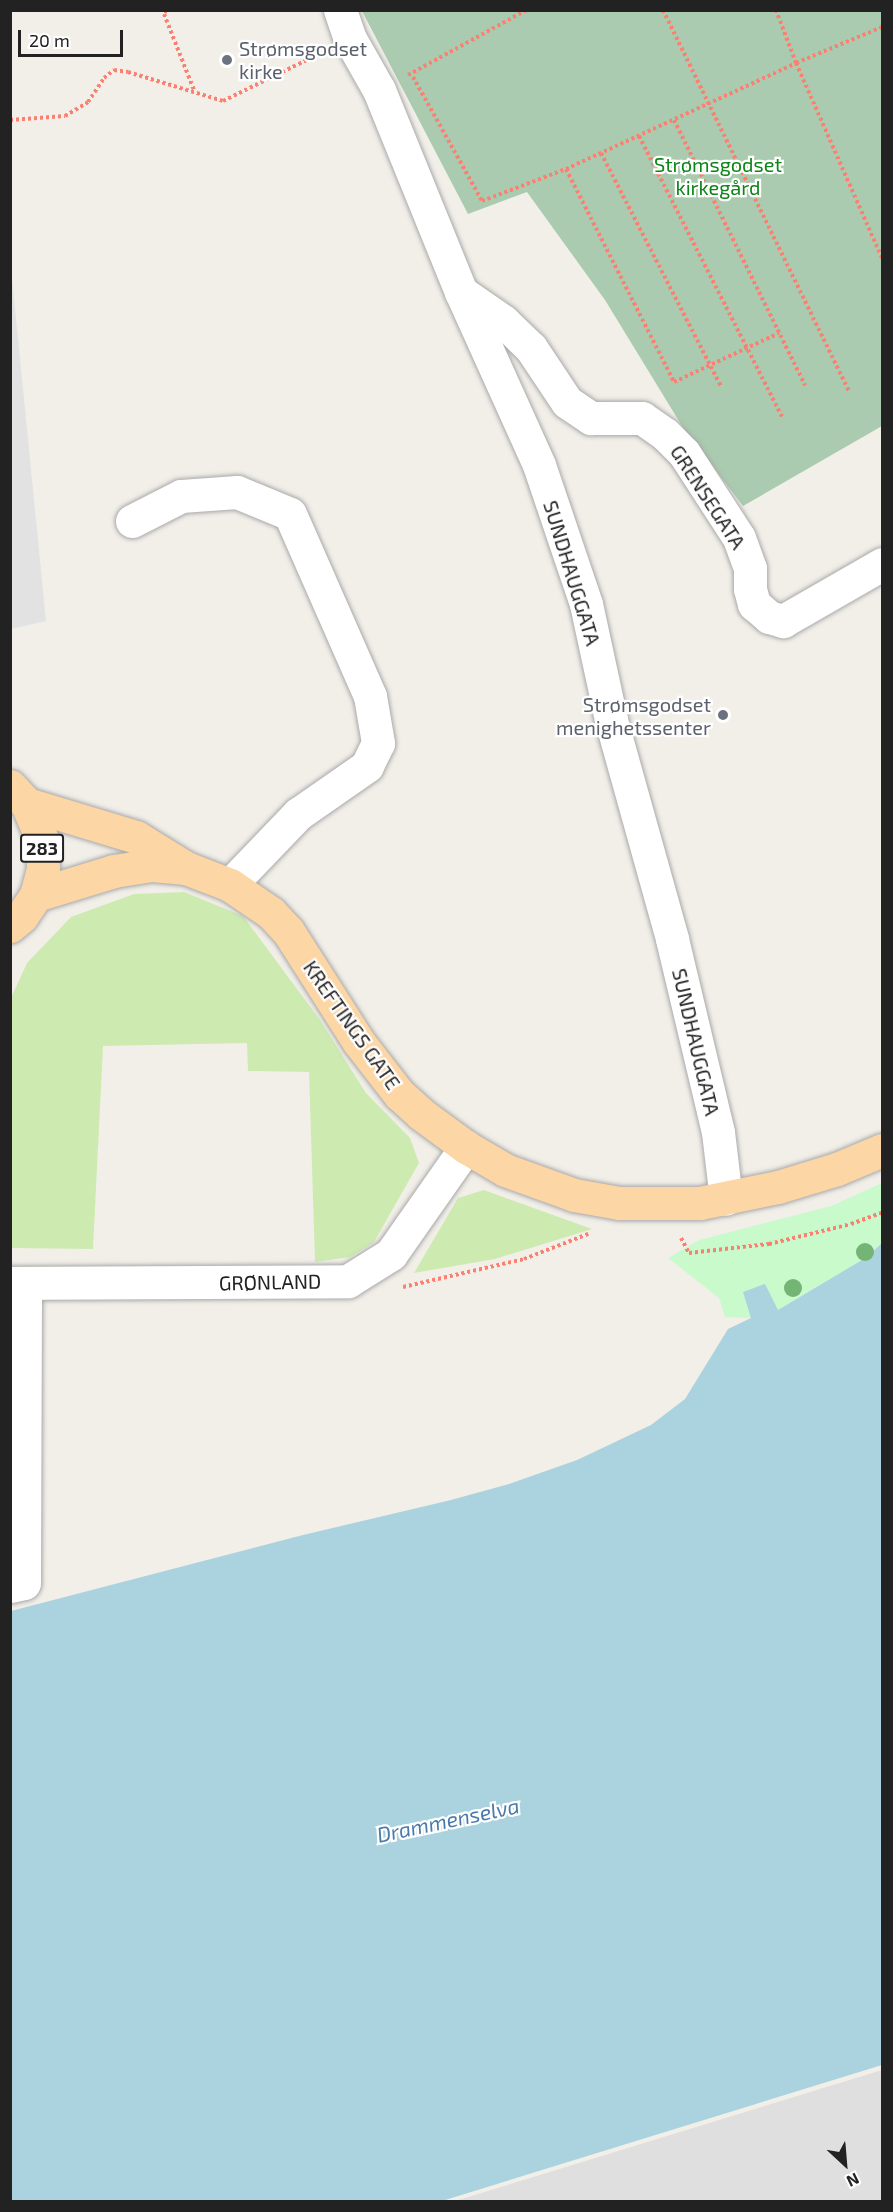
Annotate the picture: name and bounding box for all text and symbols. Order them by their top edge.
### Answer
scale bar [21,18,126,56]
text: 20 m [29,29,70,51]
place label: Strømsgodset kirke [239,36,367,83]
marker: Strømsgodset kirke [220,53,234,67]
park label: Strømsgodset kirkegård [654,152,782,199]
street label: GRENSEGATA [665,440,751,554]
street label: SUNDHAUGGATA [539,498,605,648]
place label: Strømsgodset menighetssenter [556,692,711,739]
marker: Strømsgodset menighetssenter [716,708,730,722]
road number: 283 [20,833,64,863]
street label: KREFTINGS GATE [299,956,405,1094]
street label: SUNDHAUGGATA [667,966,725,1118]
street label: GRØNLAND [219,1269,321,1295]
water label: Drammenselva [374,1793,522,1847]
north arrow [815,2134,875,2194]
text: N [844,2170,862,2192]

